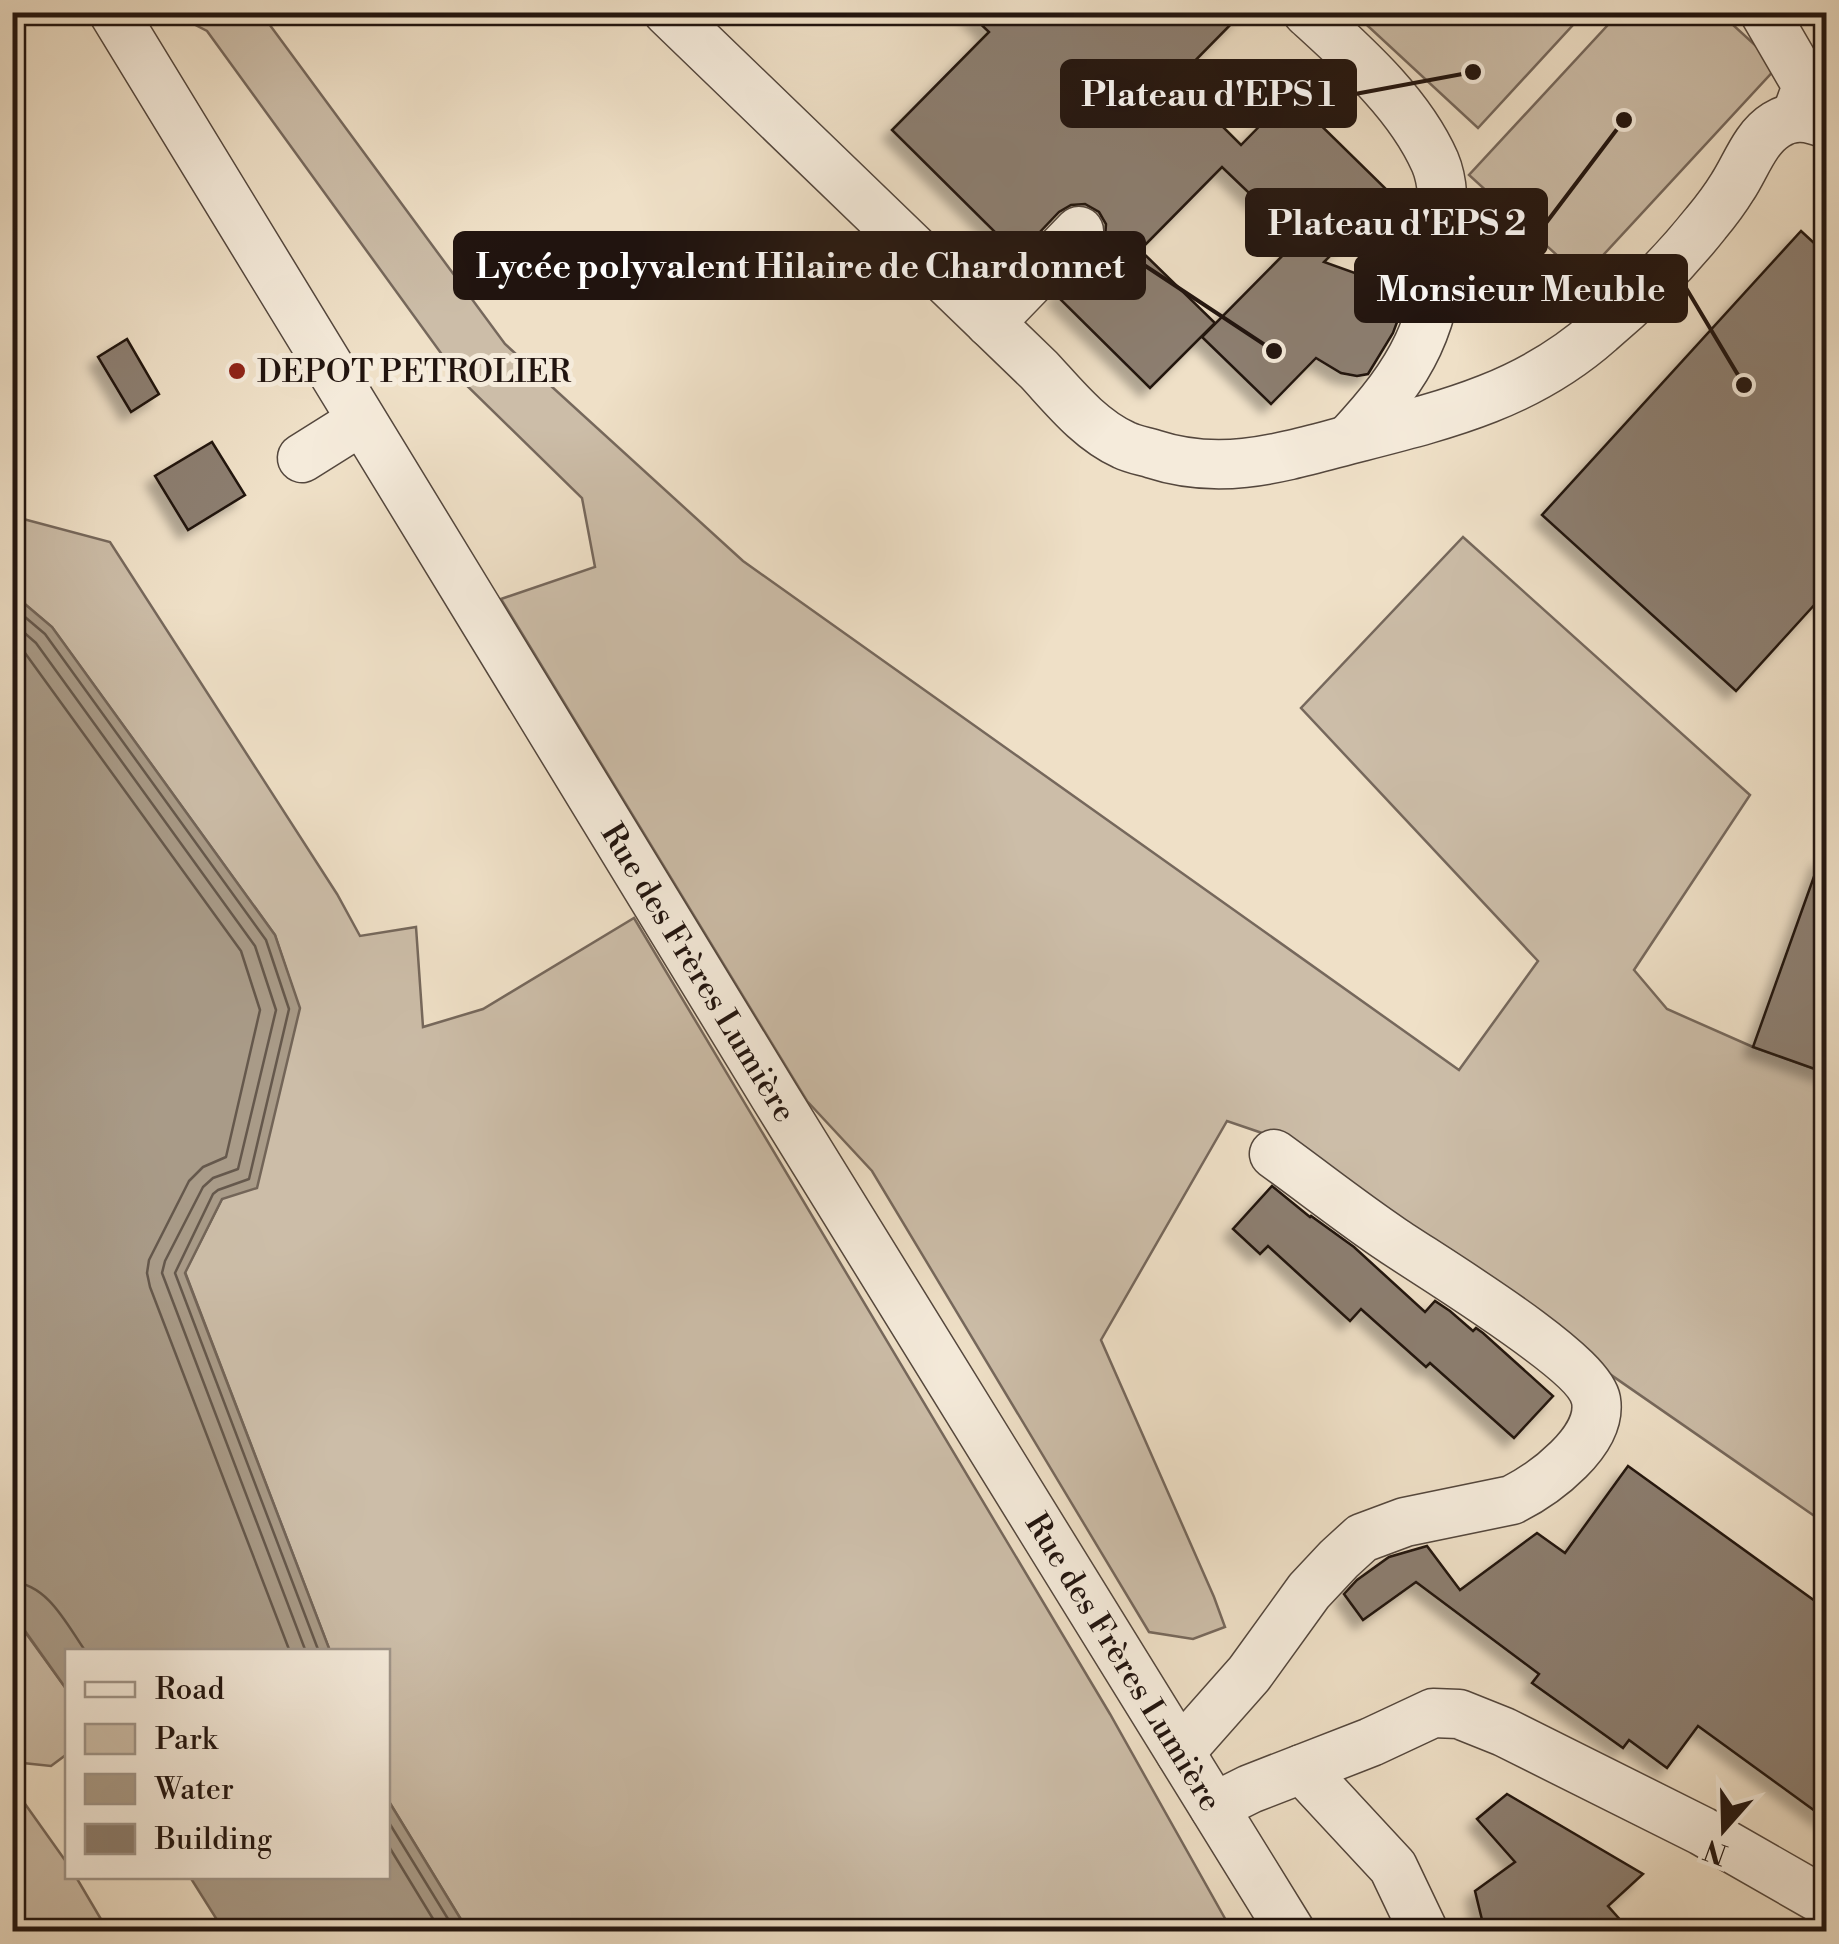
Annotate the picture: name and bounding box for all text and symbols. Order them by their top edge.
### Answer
callout: Plateau d'EPS 1 [1062,61,1355,126]
text: Plateau d'EPS 1 [1081,74,1335,117]
callout: Plateau d'EPS 2 [1247,190,1546,255]
text: Plateau d'EPS 2 [1267,203,1527,246]
callout: Lycée polyvalent Hilaire de Chardonnet [455,233,1144,298]
text: Lycée polyvalent Hilaire de Chardonnet [475,246,1125,289]
callout: Monsieur Meuble [1356,256,1686,321]
text: Monsieur Meuble [1376,269,1666,312]
place label: DEPOT PETROLIER [257,352,572,392]
marker: DEPOT PETROLIER [226,360,248,382]
street label: Rue des Frères Lumière [592,816,805,1130]
street label: Rue des Frères Lumière [1016,1506,1230,1819]
legend [65,1649,390,1879]
text: Road [155,1671,225,1709]
text: Park [155,1721,219,1759]
text: Water [154,1771,234,1809]
north arrow [1674,1779,1774,1879]
text: Building [154,1821,273,1859]
text: N [1700,1831,1732,1871]

